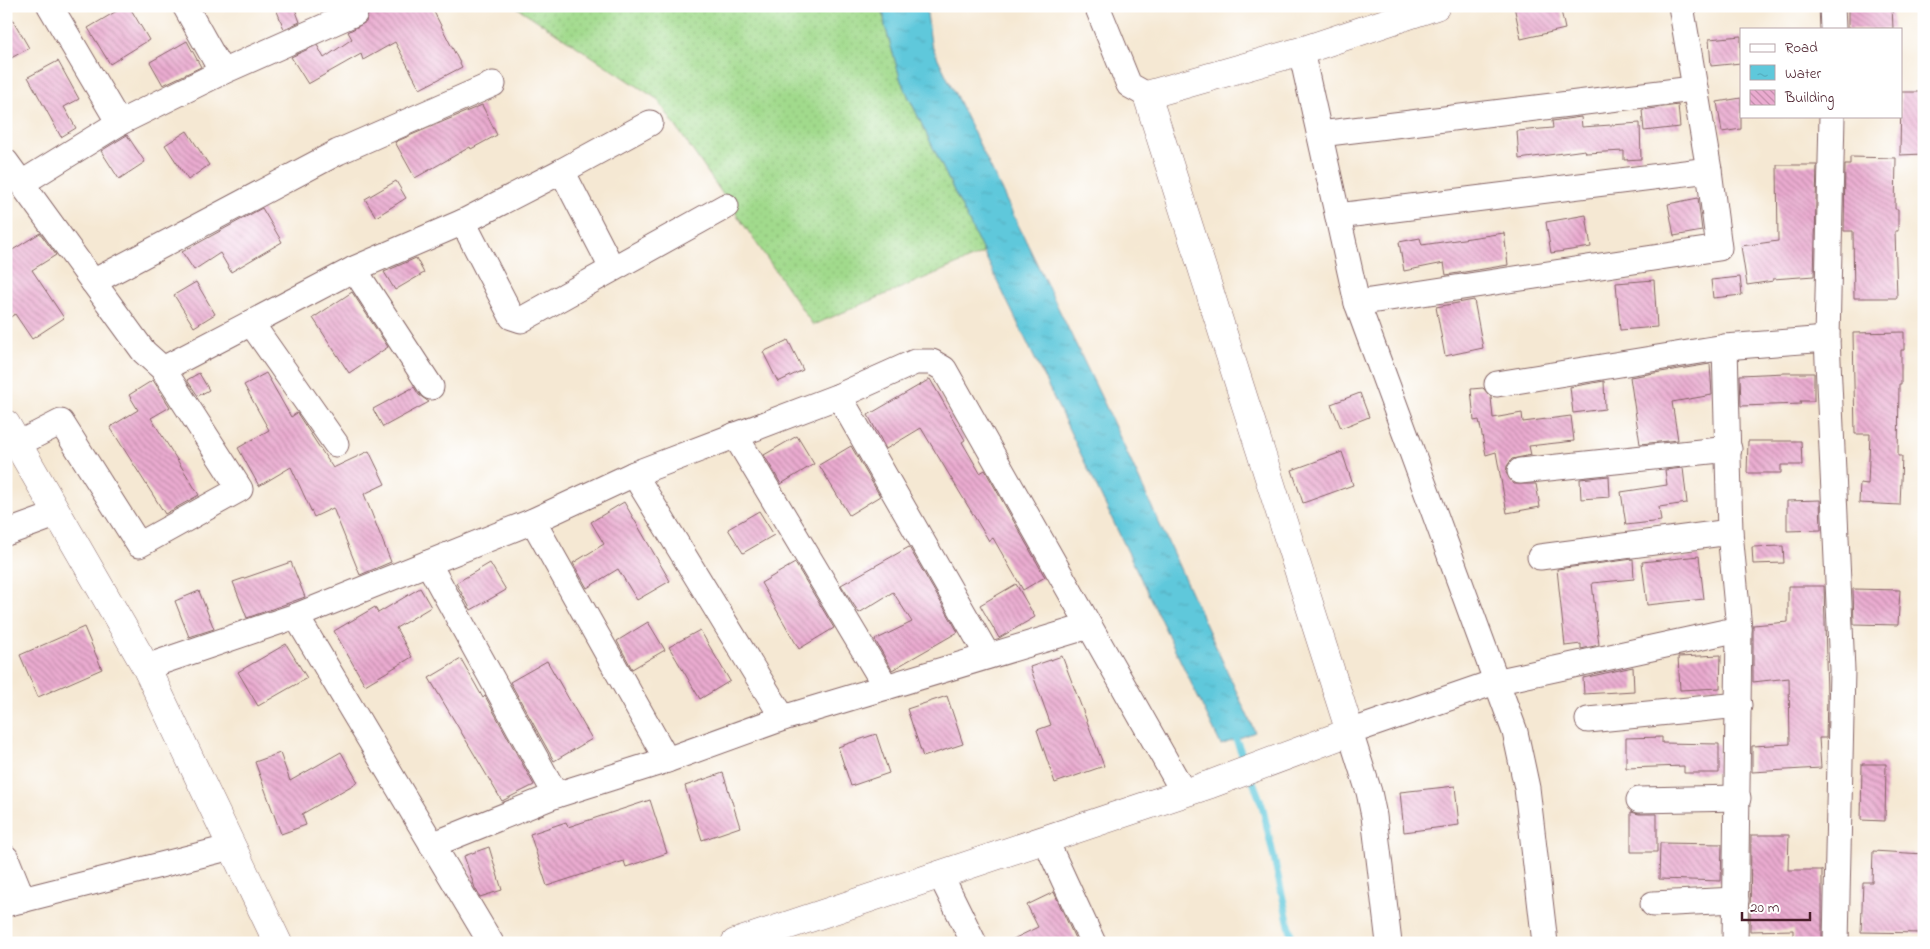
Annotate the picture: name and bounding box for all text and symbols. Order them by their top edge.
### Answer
legend [1740,28,1902,118]
text: Road [1785,37,1818,59]
text: Water [1785,63,1821,85]
text: Building [1784,87,1834,110]
scale bar [1742,889,1810,921]
text: 20 m [1750,897,1780,919]

